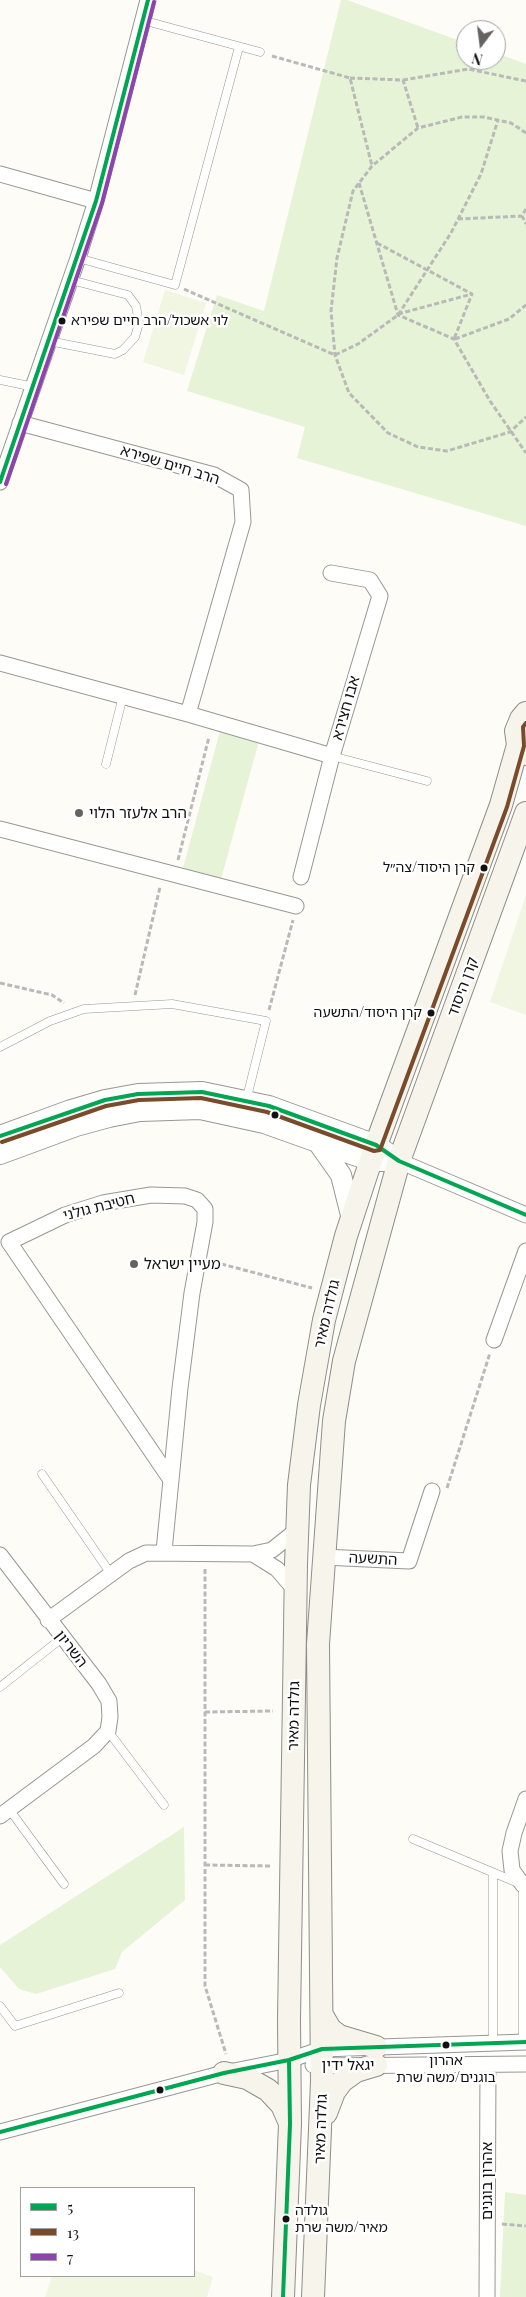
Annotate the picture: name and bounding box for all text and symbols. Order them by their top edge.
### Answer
north arrow [456,20,506,70]
text: N [470,49,485,69]
place label: לוי אשכול/הרב חיים שפירא [71,313,228,329]
marker: לוי אשכול/הרב חיים שפירא [57,316,67,326]
street label: הרב חיים שפירא [118,441,222,489]
street label: אבו חצירא [328,674,364,742]
place label: הרב אלעזר הלוי [89,804,187,822]
marker: הרב אלעזר הלוי [73,807,85,819]
place label: קרן היסוד/צה״ל [383,860,475,876]
marker: קרן היסוד/צה״ל [479,863,489,873]
street label: קרן היסוד [444,955,482,1019]
place label: קרן היסוד/התשעה [314,1005,422,1021]
marker: קרן היסוד/התשעה [426,1008,436,1018]
unlabelled marker [270,1110,280,1120]
street label: חטיבת גולני [61,1189,137,1225]
place label: מעיין ישראל [144,1255,221,1273]
marker: מעיין ישראל [128,1258,140,1270]
street label: גולדה מאיר [310,1278,344,1350]
street label: התשעה [348,1549,398,1569]
street label: השריון [51,1627,91,1671]
street label: גולדה מאיר [284,1681,304,1751]
marker: אהרון בוגנים/משה שרת [441,2040,451,2050]
place label: אהרון בוגנים/משה שרת [396,2053,496,2086]
street label: יגאל ידין [322,2056,374,2074]
unlabelled marker [155,2085,165,2095]
street label: גולדה מאיר [311,2094,331,2164]
street label: אהרון בוגנים [478,2142,496,2220]
legend [20,2187,195,2277]
text: 5 [67,2197,73,2217]
place label: גולדה מאיר/משה שרת [295,2203,388,2236]
marker: גולדה מאיר/משה שרת [281,2214,291,2224]
text: 13 [67,2222,79,2242]
text: 7 [67,2247,73,2267]

